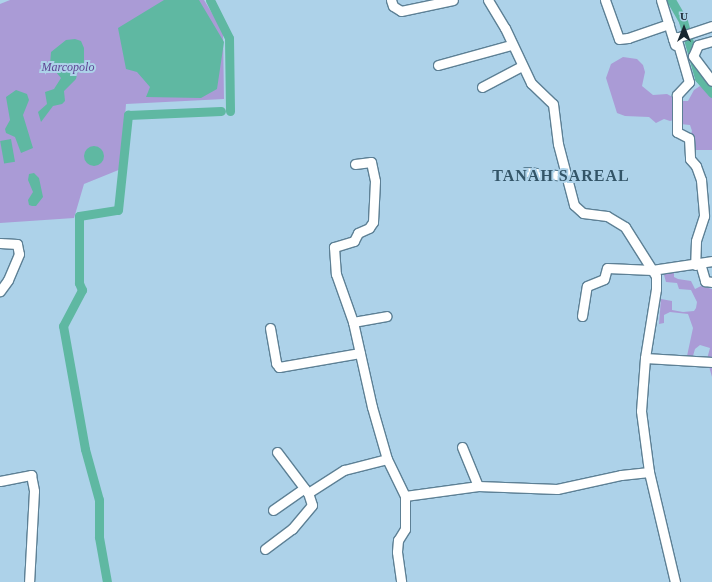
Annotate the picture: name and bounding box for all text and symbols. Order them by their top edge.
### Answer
north arrow [664,8,704,48]
text: U [680,10,688,22]
park label: Marcopolo [42,61,94,75]
district label: TANAH SAREAL [492,166,630,186]

